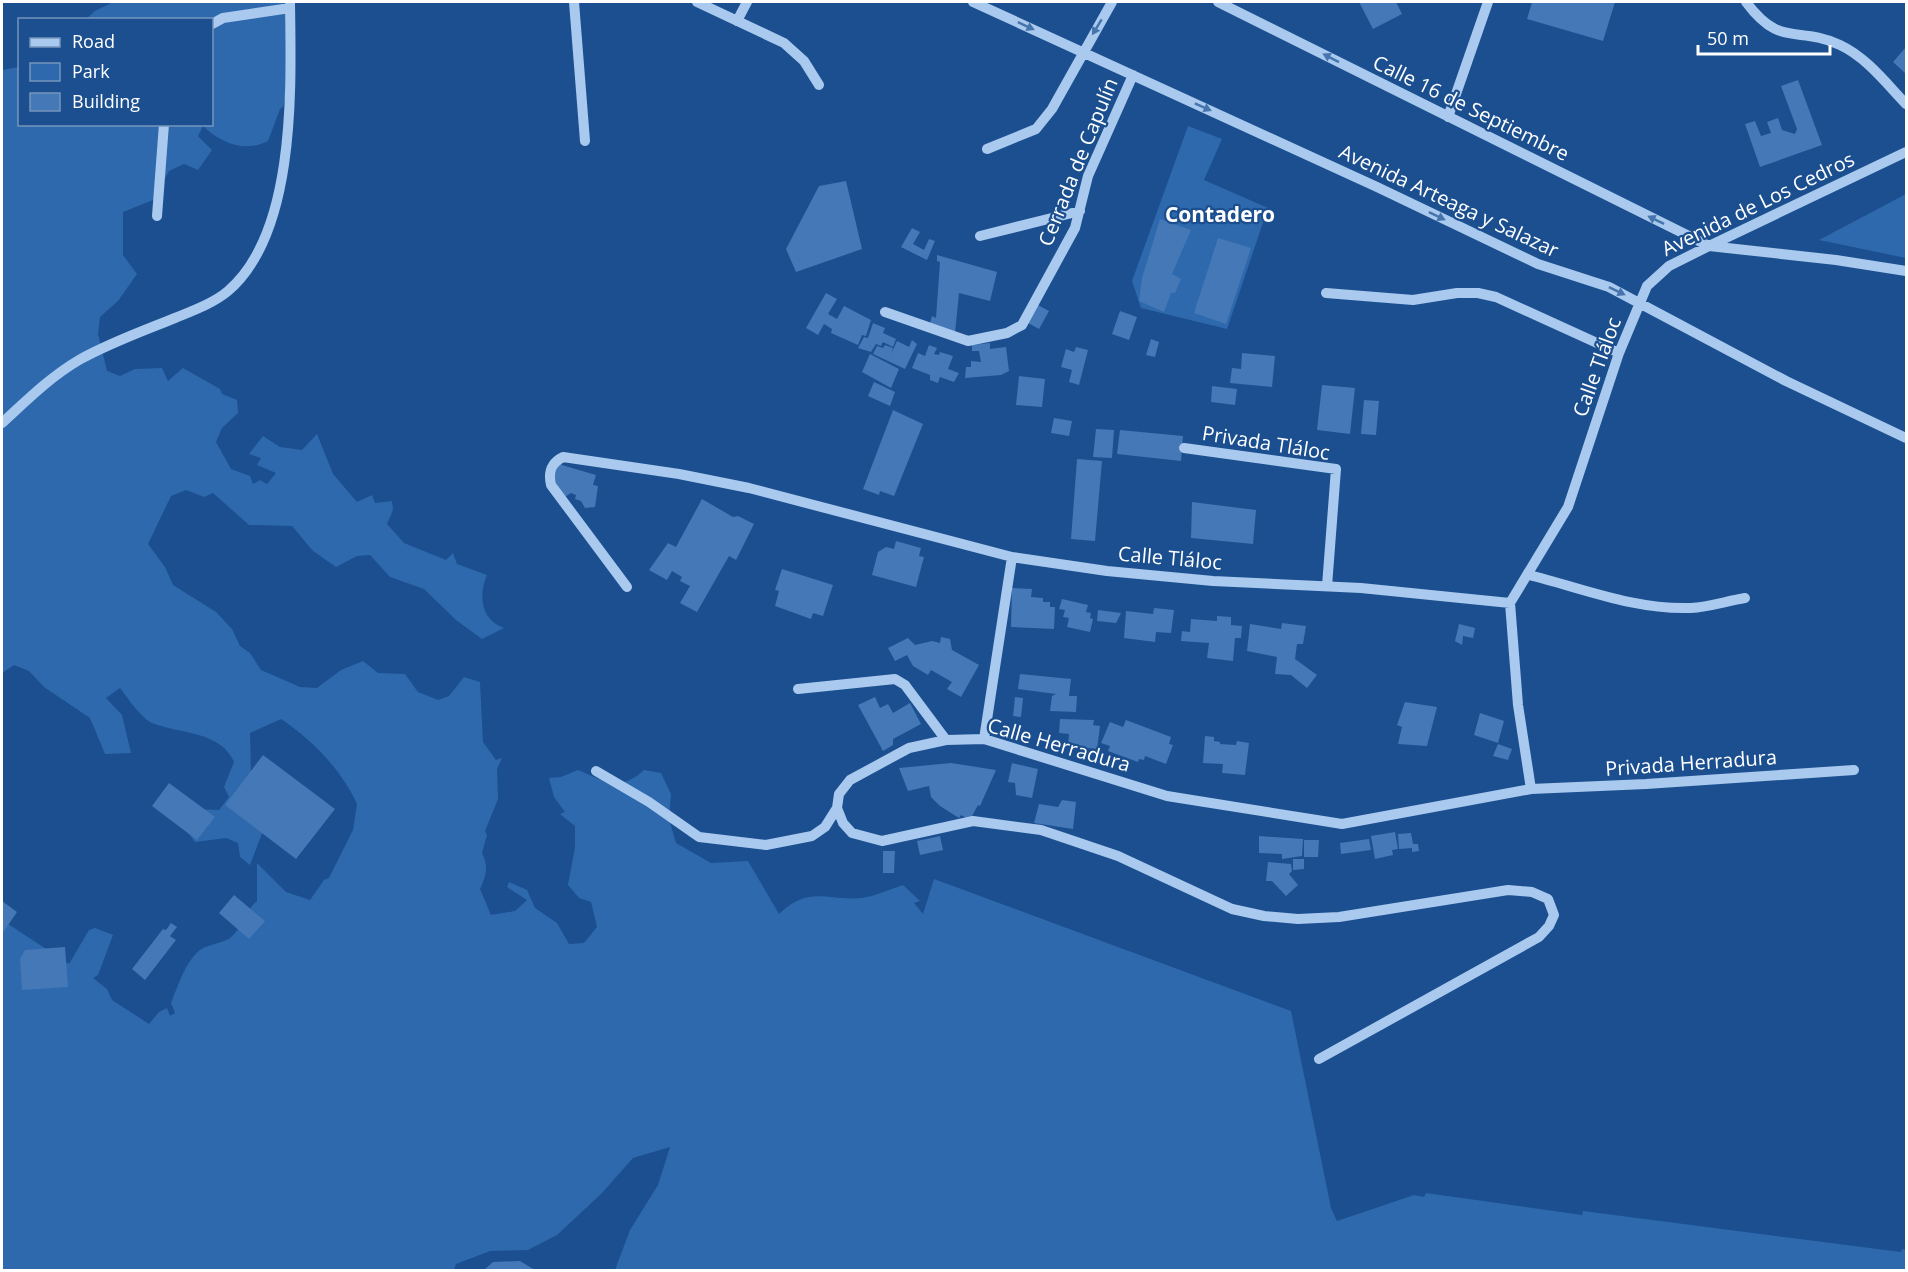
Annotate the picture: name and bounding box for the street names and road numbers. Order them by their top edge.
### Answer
street label: Calle 16 de Septiembre [1369,48,1574,167]
street label: Cerrada de Capulín [1031,74,1124,250]
street label: Avenida Arteaga y Salazar [1335,138,1563,263]
street label: Avenida de Los Cedros [1657,145,1859,262]
street label: Calle Tláloc [1566,313,1627,420]
street label: Privada Tláloc [1200,419,1332,466]
street label: Calle Tláloc [1117,540,1223,575]
street label: Calle Herradura [985,711,1134,778]
street label: Privada Herradura [1604,743,1778,782]

